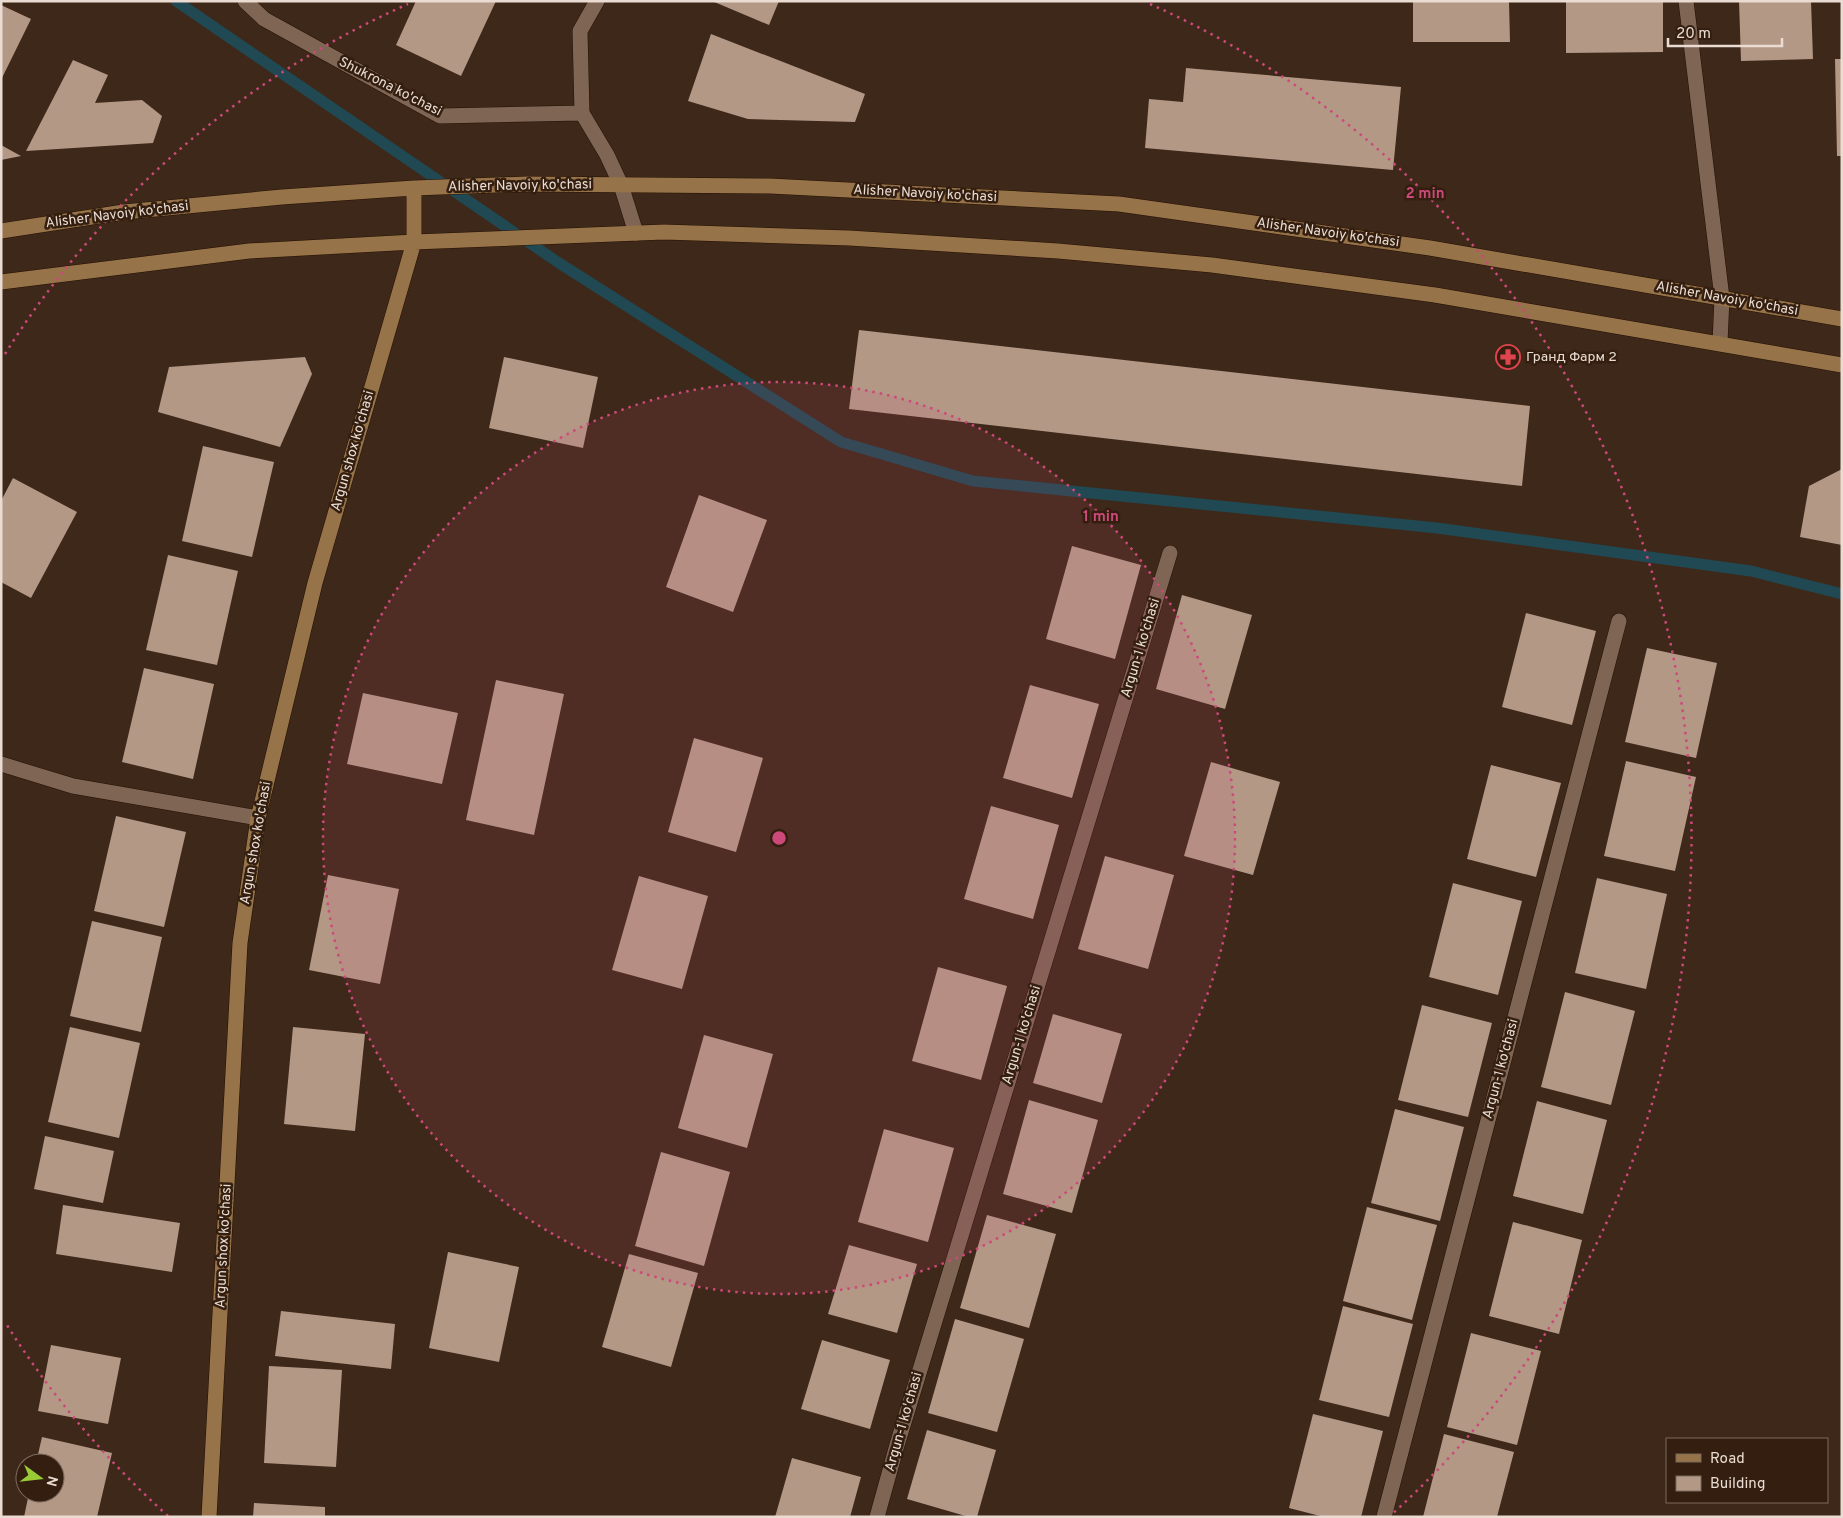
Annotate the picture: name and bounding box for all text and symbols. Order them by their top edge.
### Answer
scale bar [1668,15,1782,47]
text: 20 m [1676,25,1711,44]
street label: Shukrona ko'chasi [336,54,444,120]
street label: Alisher Navoiy ko'chasi [448,176,592,196]
street label: Alisher Navoiy ko'chasi [853,182,997,206]
text: 2 min [1405,185,1445,204]
street label: Alisher Navoiy ko'chasi [44,198,190,232]
street label: Alisher Navoiy ko'chasi [1255,215,1401,251]
street label: Alisher Navoiy ko'chasi [1655,278,1799,320]
pharmacy icon: Гранд Фарм 2 [1495,344,1521,370]
place label: Гранд Фарм 2 [1526,349,1617,366]
street label: Argun shox ko'chasi [328,389,378,513]
text: 1 min [1083,508,1119,527]
street label: Argun-1 ko'chasi [1118,596,1164,700]
street label: Argun shox ko'chasi [237,780,275,906]
centre of rings [770,829,788,847]
street label: Argun-1 ko'chasi [999,983,1045,1087]
street label: Argun-1 ko'chasi [1479,1017,1523,1121]
street label: Argun shox ko'chasi [212,1183,236,1309]
street label: Argun-1 ko'chasi [882,1370,926,1474]
legend [1666,1438,1828,1503]
text: Road [1710,1450,1745,1469]
north arrow [15,1453,65,1503]
text: N [42,1474,61,1488]
text: Building [1710,1475,1765,1494]

